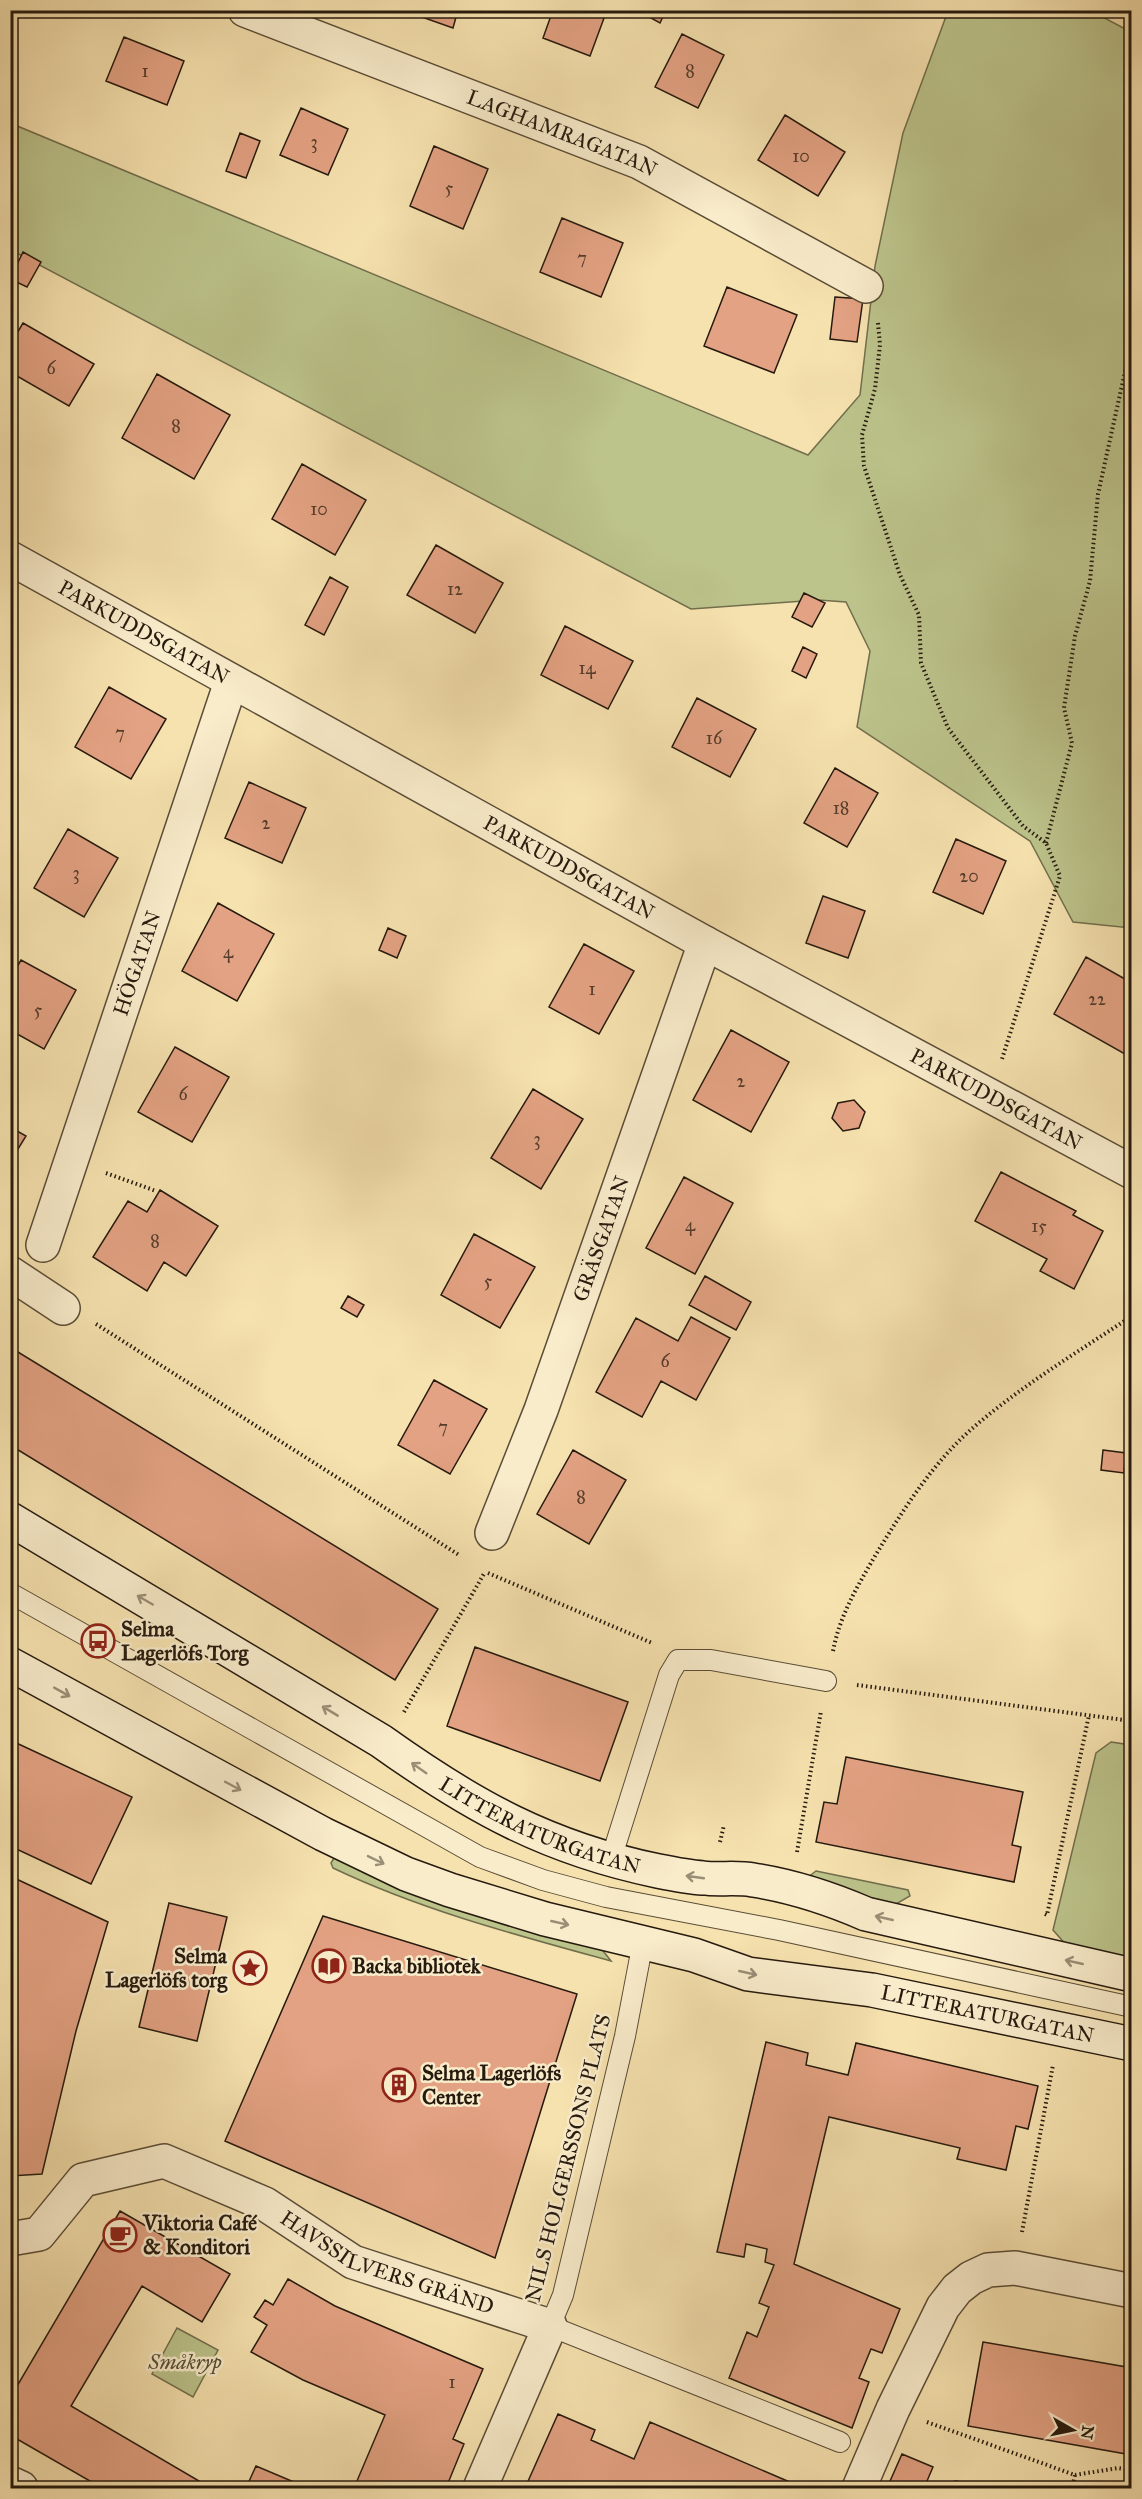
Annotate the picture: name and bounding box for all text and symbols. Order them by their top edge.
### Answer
house number: 1 [141,60,149,82]
house number: 8 [685,60,695,82]
street label: LAGHAMRAGATAN [463,84,662,183]
house number: 3 [310,131,318,153]
house number: 10 [792,145,810,167]
house number: 5 [445,177,454,199]
house number: 7 [577,247,587,269]
house number: 6 [46,357,56,379]
house number: 8 [171,415,181,437]
house number: 10 [310,498,328,520]
street label: PARKUDDSGATAN [54,574,234,690]
house number: 12 [447,578,463,600]
house number: 14 [578,657,597,679]
house number: 7 [115,722,125,744]
house number: 16 [706,727,723,749]
house number: 18 [833,797,849,819]
street label: PARKUDDSGATAN [479,810,659,925]
house number: 2 [262,812,271,834]
house number: 3 [72,862,80,884]
house number: 20 [959,865,979,887]
street label: HÖGATAN [107,907,167,1019]
house number: 4 [223,941,234,963]
house number: 1 [588,978,596,1000]
house number: 22 [1088,988,1106,1010]
house number: 5 [34,999,43,1021]
street label: PARKUDDSGATAN [906,1042,1087,1156]
house number: 2 [737,1070,746,1092]
house number: 6 [178,1083,188,1105]
house number: 3 [533,1128,541,1150]
street label: GRÄSGATAN [567,1172,635,1305]
house number: 4 [685,1214,696,1236]
house number: 15 [1031,1215,1047,1237]
house number: 8 [150,1230,160,1252]
house number: 5 [484,1270,493,1292]
house number: 6 [660,1350,670,1372]
house number: 7 [438,1416,448,1438]
house number: 8 [576,1486,586,1508]
one-way arrow [137,1594,154,1606]
place label: Selma Lagerlöfs Torg [121,1616,249,1666]
bus stop icon: Selma Lagerlöfs Torg [80,1623,116,1659]
one-way arrow [53,1687,70,1699]
one-way arrow [322,1704,339,1716]
one-way arrow [412,1762,428,1774]
street label: LITTERATURGATAN [435,1771,643,1880]
one-way arrow [224,1780,241,1792]
one-way arrow [367,1854,385,1866]
one-way arrow [686,1871,706,1882]
one-way arrow [875,1911,894,1923]
one-way arrow [550,1917,569,1929]
place label: Selma Lagerlöfs torg [105,1943,228,1993]
library icon: Backa bibliotek [311,1948,347,1984]
place icon: Selma Lagerlöfs torg [232,1950,268,1986]
place label: Backa bibliotek [352,1953,482,1979]
one-way arrow [1065,1955,1084,1967]
one-way arrow [738,1968,757,1980]
street label: LITTERATURGATAN [879,1979,1097,2049]
street label: NILS HOLGERSSONS PLATS [520,2011,616,2305]
place label: Selma Lagerlöfs Center [422,2060,562,2110]
building icon: Selma Lagerlöfs Center [381,2067,417,2103]
street label: HAVSSILVERS GRÄND [275,2205,497,2320]
place label: Viktoria Café & Konditori [142,2210,257,2260]
cafe icon: Viktoria Café & Konditori [102,2217,138,2253]
park label: Småkryp [147,2349,222,2375]
house number: 1 [448,2371,456,2393]
north arrow [1043,2400,1103,2460]
text: N [1077,2424,1098,2441]

